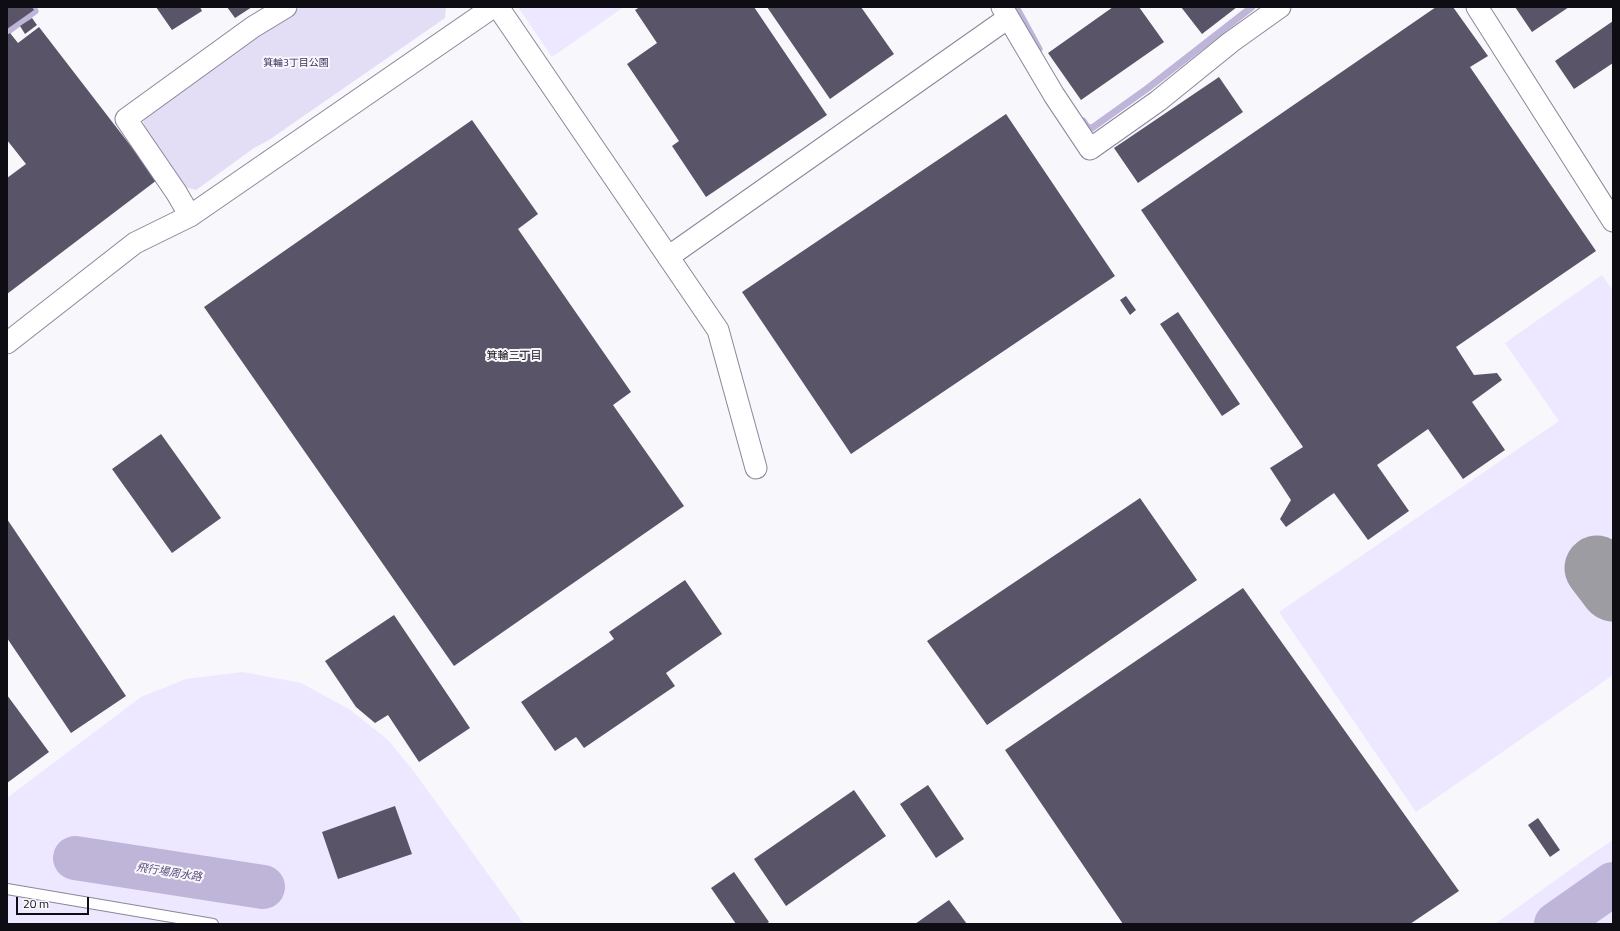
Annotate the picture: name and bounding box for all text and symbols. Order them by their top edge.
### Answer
park label: 箕輪3丁目公園 [263,58,329,70]
district label: 箕輪三丁目 [487,349,541,363]
water label: 飛行場周水路 [135,861,203,885]
scale bar [18,889,91,915]
text: 20 m [23,894,49,913]

